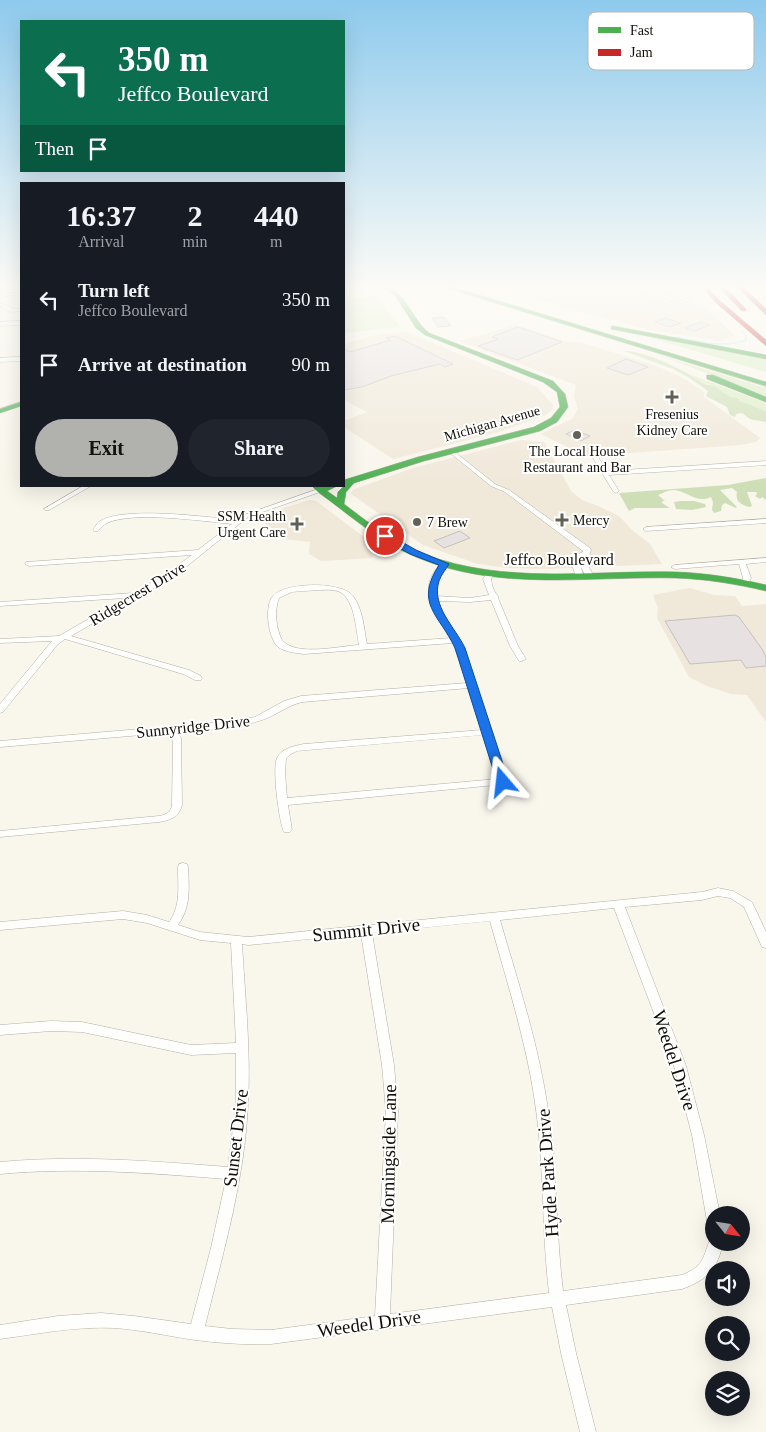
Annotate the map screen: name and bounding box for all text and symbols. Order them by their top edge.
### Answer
legend [588,12,754,70]
text: Fast [630,23,653,38]
icon: left [35,40,100,105]
text: 350 m [118,40,208,79]
text: Jam [630,45,653,60]
text: Jeffco Boulevard [118,81,269,106]
icon: arrive [84,135,112,163]
text: Then [35,138,74,159]
text: 16:37 [66,199,136,232]
text: 2 [187,199,202,232]
text: 440 [254,199,299,232]
text: Arrival [78,233,124,250]
text: min [183,233,207,250]
text: m [270,233,282,250]
text: Turn left [78,280,150,301]
icon: left [35,286,63,314]
text: 350 m [282,289,330,310]
text: Jeffco Boulevard [78,302,187,319]
icon: arrive [35,351,63,379]
text: Arrive at destination [78,354,247,375]
text: 90 m [291,354,330,375]
marker: Fresenius Kidney Care [665,390,679,404]
street label: Michigan Avenue [443,403,542,444]
place label: Fresenius Kidney Care [636,407,708,438]
button: Exit [35,419,178,477]
button: Share [188,419,330,477]
marker: The Local House Restaurant and Bar [571,429,583,441]
place label: The Local House Restaurant and Bar [523,444,631,475]
place label: SSM Health Urgent Care [217,509,286,540]
marker: Mercy [555,513,569,527]
place label: Mercy [573,513,610,528]
pin [364,515,406,557]
place label: 7 Brew [427,515,469,530]
marker: 7 Brew [411,516,423,528]
marker: SSM Health Urgent Care [290,517,304,531]
icon: arrive [371,522,399,550]
street label: Jeffco Boulevard [504,551,614,568]
street label: Ridgecrest Drive [86,558,189,630]
street label: Sunnyridge Drive [135,712,251,742]
position arrow [476,755,528,807]
street label: Summit Drive [311,913,421,946]
street label: Weedel Drive [648,1007,701,1113]
street label: Morningside Lane [377,1084,400,1224]
street label: Sunset Drive [219,1088,252,1188]
street label: Hyde Park Drive [533,1108,562,1238]
north arrow [705,1206,750,1251]
map controls [705,1206,750,1416]
button: sound [705,1261,750,1306]
street label: Weedel Drive [316,1306,422,1341]
button: search [705,1316,750,1361]
button: layers [705,1371,750,1416]

